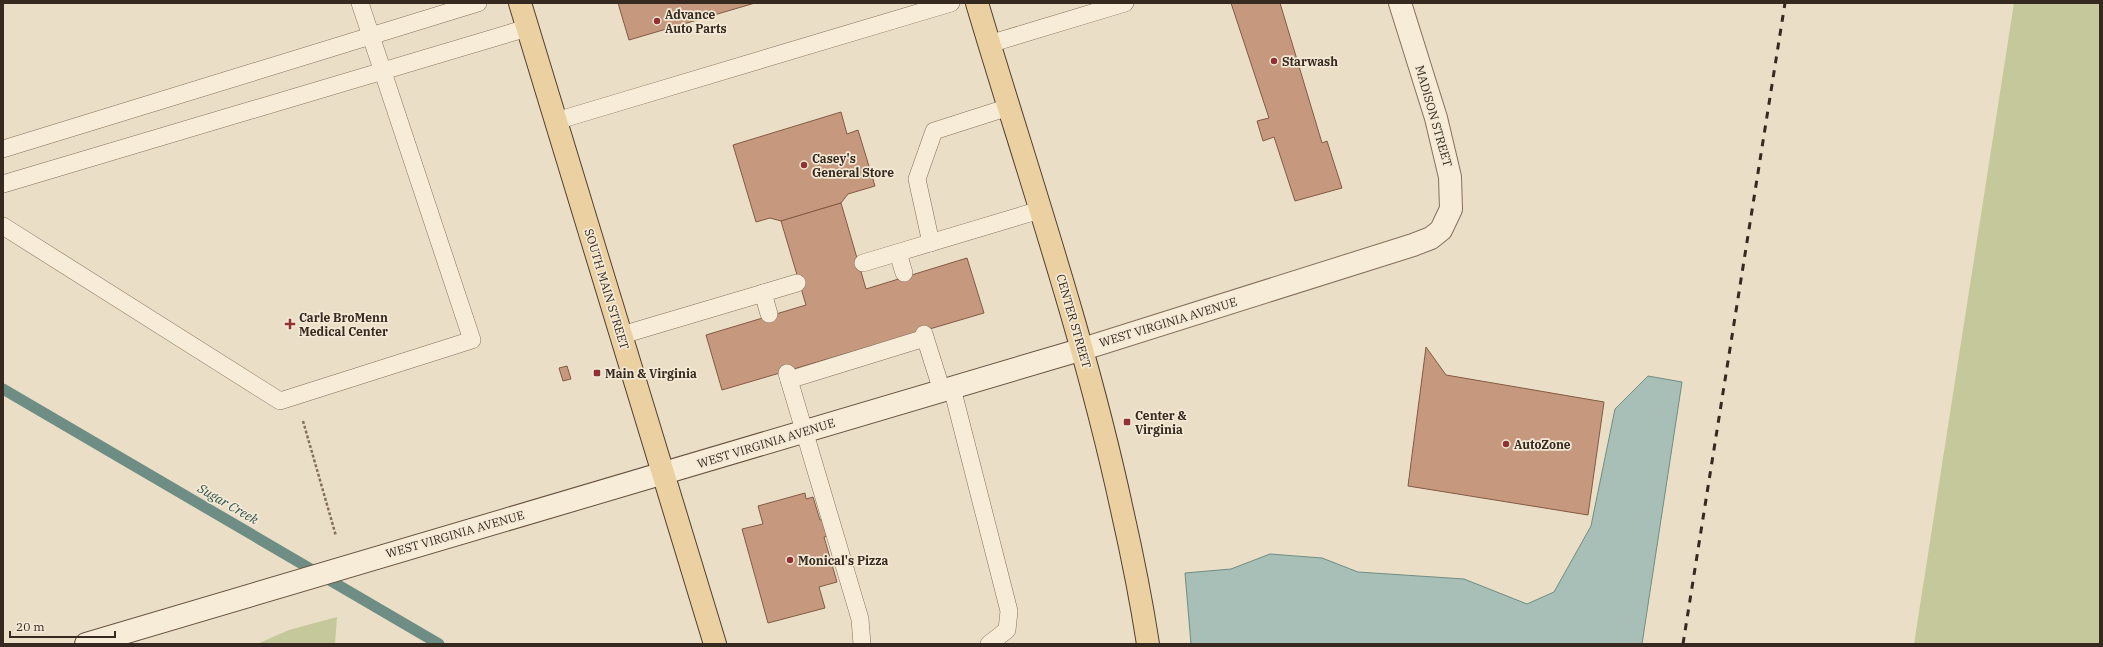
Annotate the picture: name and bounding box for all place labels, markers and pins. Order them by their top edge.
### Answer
place label: Advance Auto Parts [665,7,727,36]
marker: Advance Auto Parts [652,16,662,26]
place label: Starwash [1282,54,1338,69]
marker: Starwash [1269,56,1279,66]
place label: Casey's General Store [812,151,894,180]
marker: Casey's General Store [799,160,809,170]
place label: Carle BroMenn Medical Center [299,310,388,339]
marker: Carle BroMenn Medical Center [284,318,296,330]
place label: Main & Virginia [605,366,697,381]
marker: Main & Virginia [592,368,602,378]
place label: Center & Virginia [1135,408,1187,437]
marker: Center & Virginia [1122,417,1132,427]
place label: AutoZone [1514,437,1571,452]
marker: AutoZone [1501,439,1511,449]
place label: Monical's Pizza [798,553,888,568]
marker: Monical's Pizza [785,555,795,565]

